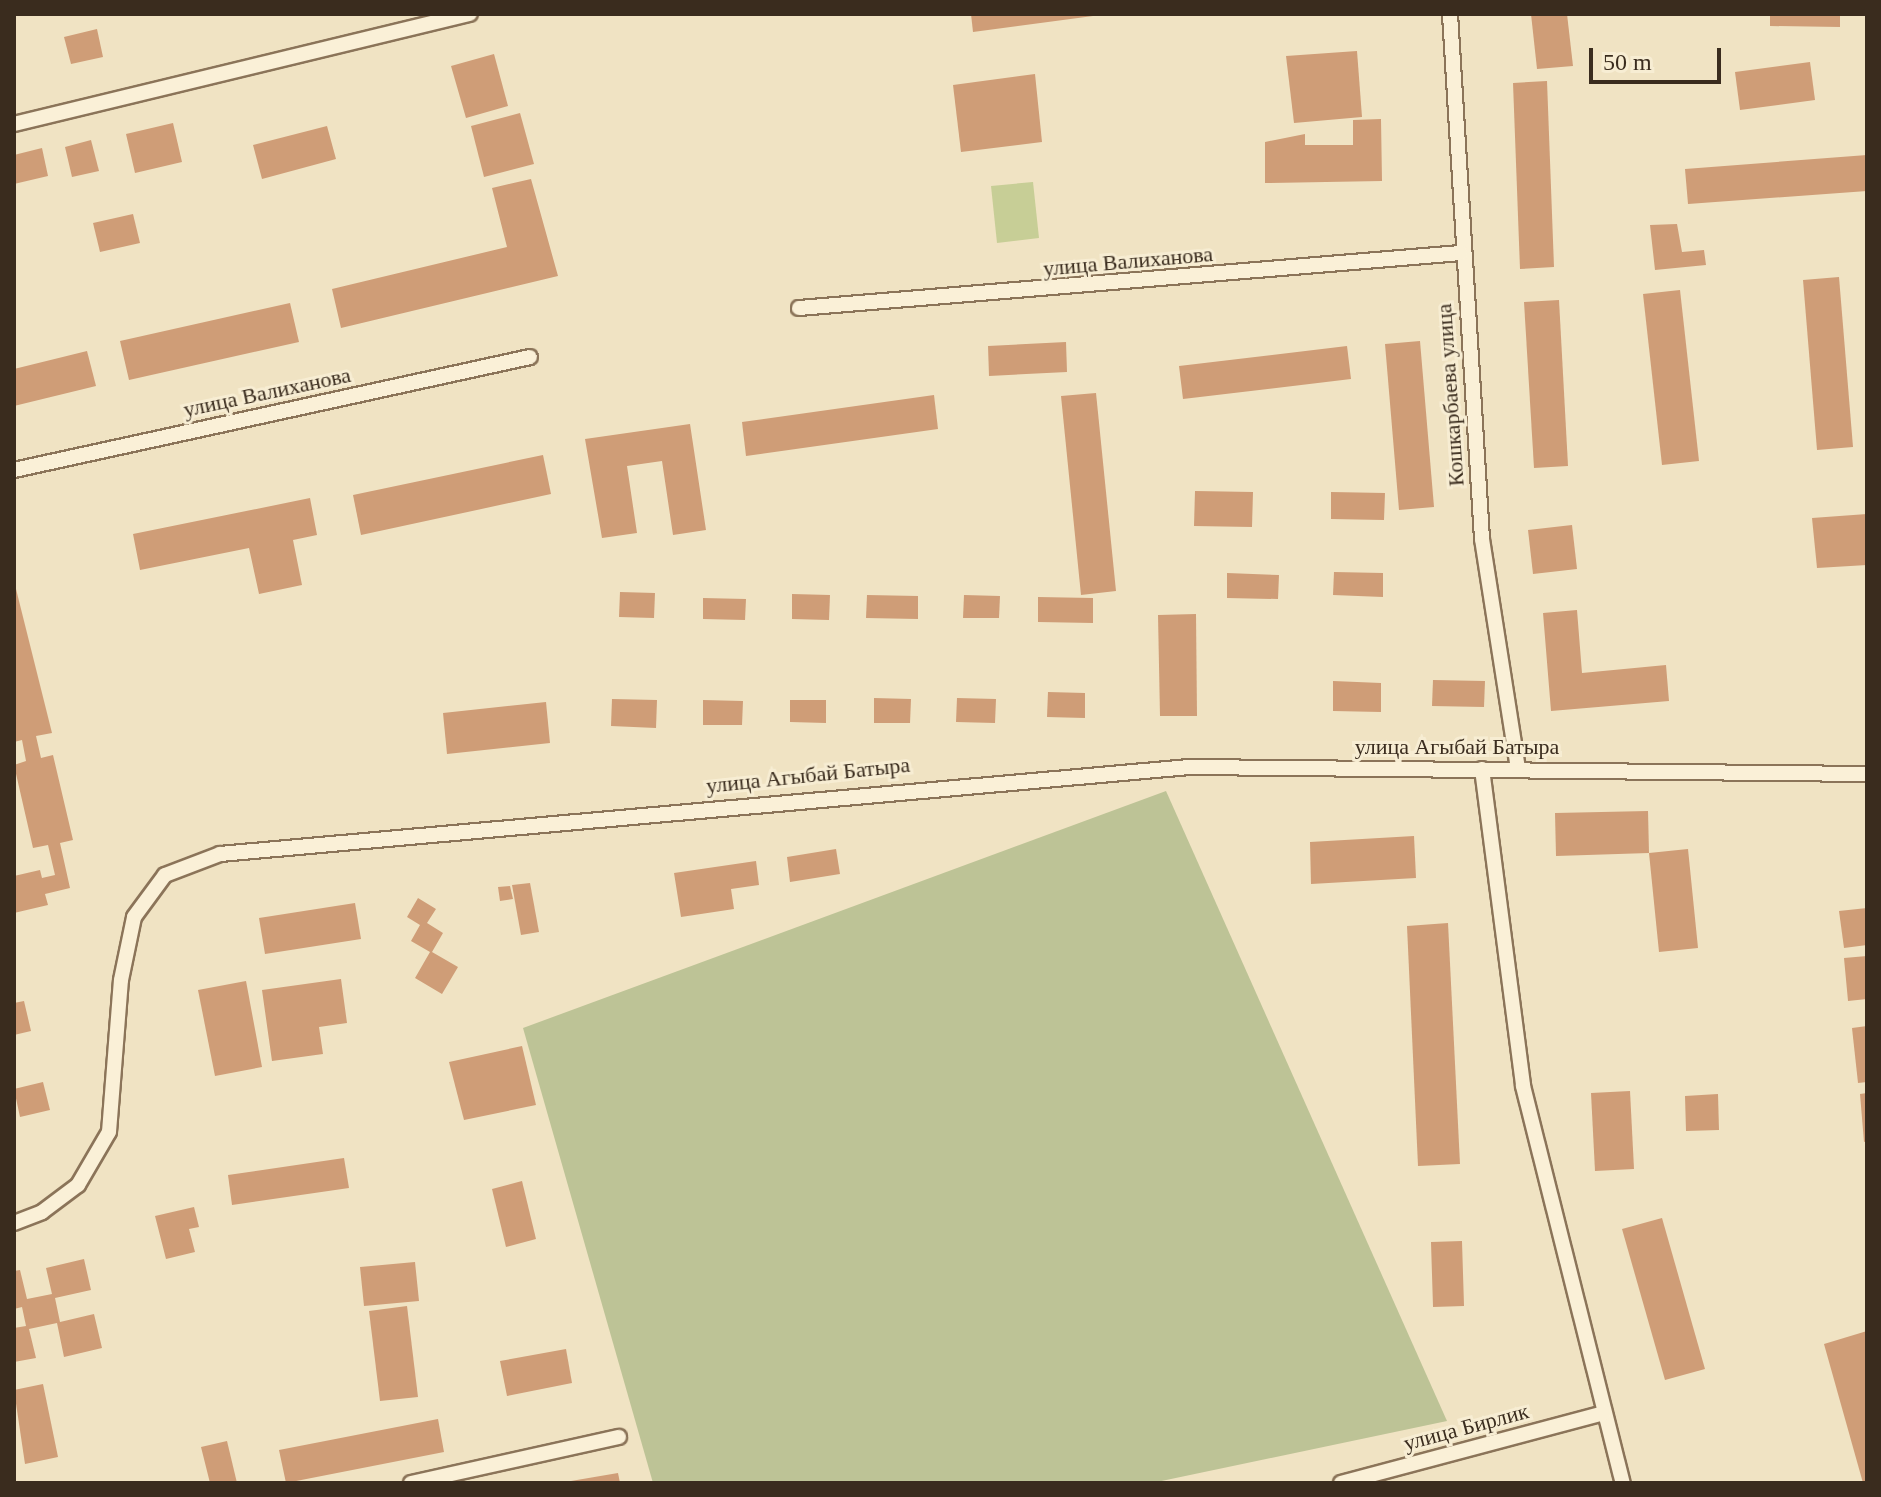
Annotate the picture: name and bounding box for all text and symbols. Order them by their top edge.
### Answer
scale bar [1593,32,1725,82]
text: 50 m [1603,49,1652,75]
street label: улица Валиханова [1042,240,1214,282]
street label: Кошкарбаева улица [1430,303,1470,487]
street label: улица Валиханова [181,361,353,423]
street label: улица Агыбай Батыра [1355,734,1559,760]
street label: улица Агыбай Батыра [705,751,911,799]
street label: улица Бирлик [1401,1398,1531,1456]

